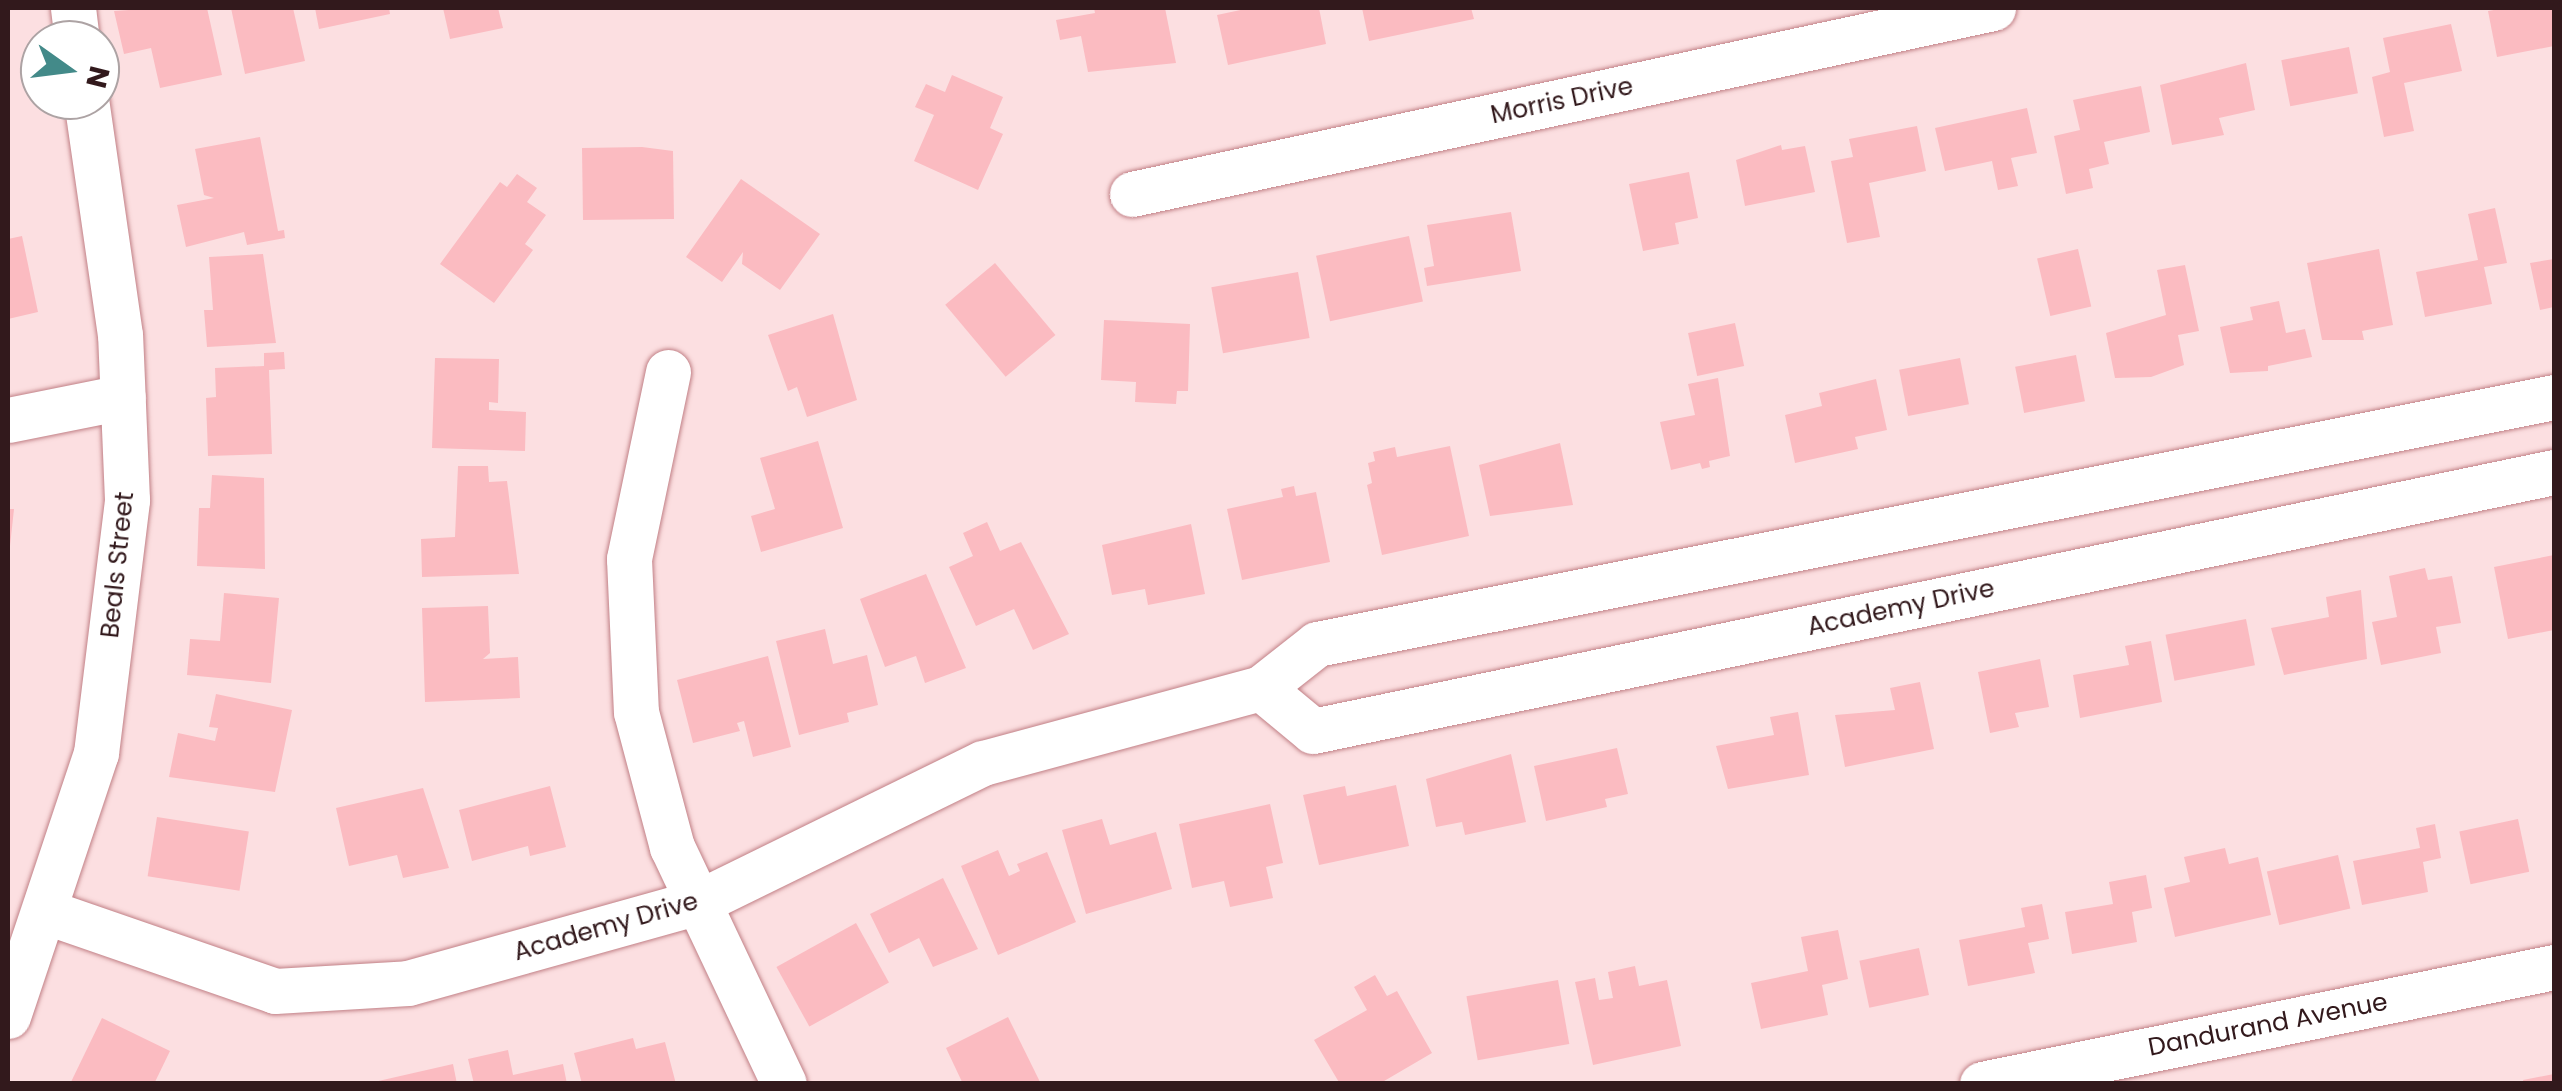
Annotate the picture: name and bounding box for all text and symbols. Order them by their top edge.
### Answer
north arrow [20,20,120,120]
text: N [76,62,119,92]
street label: Morris Drive [1488,71,1636,131]
street label: Beals Street [95,490,141,640]
street label: Academy Drive [1805,574,1997,642]
street label: Academy Drive [510,886,702,968]
street label: Dandurand Avenue [2146,987,2390,1063]

